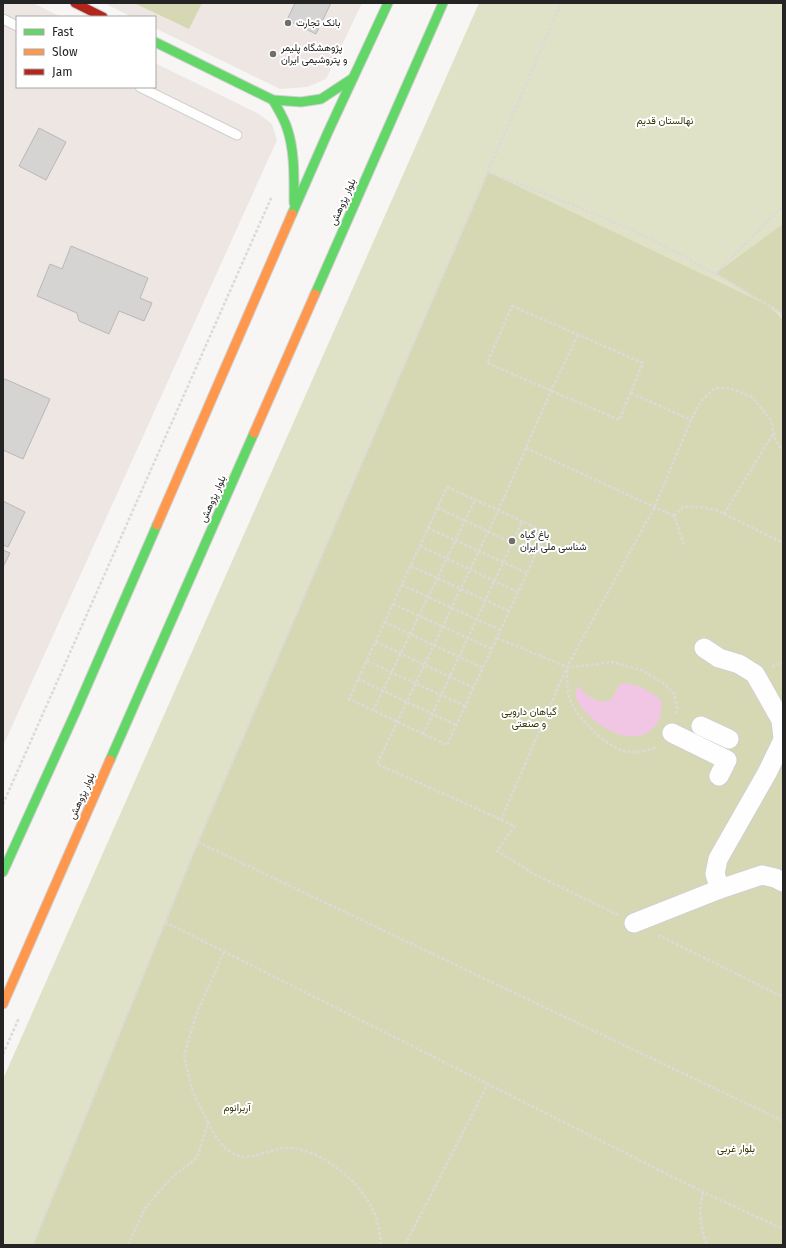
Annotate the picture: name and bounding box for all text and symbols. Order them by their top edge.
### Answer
legend [16,16,156,88]
place label: بانک تجارت [296,17,340,29]
marker: بانک تجارت [283,18,293,28]
text: Fast [52,25,74,39]
place label: پژوهشگاه پلیمر و پتروشیمی ایران [280,42,348,67]
text: Slow [52,45,78,59]
marker: پژوهشگاه پلیمر و پتروشیمی ایران [268,49,278,59]
text: Jam [52,65,72,79]
park label: نهالستان قدیم [637,115,694,127]
street label: بلوار پژوهش [327,177,360,228]
street label: بلوار پژوهش [197,474,230,525]
place label: باغ گیاه‌ شناسی ملی ایران [520,529,587,553]
marker: باغ گیاه‌ شناسی ملی ایران [507,536,517,546]
park label: گیاهان دارویی و صنعتی [501,706,557,730]
street label: بلوار پژوهش [66,771,99,822]
park label: آربرانوم [223,1102,251,1114]
park label: بلوار غربی [717,1143,755,1155]

